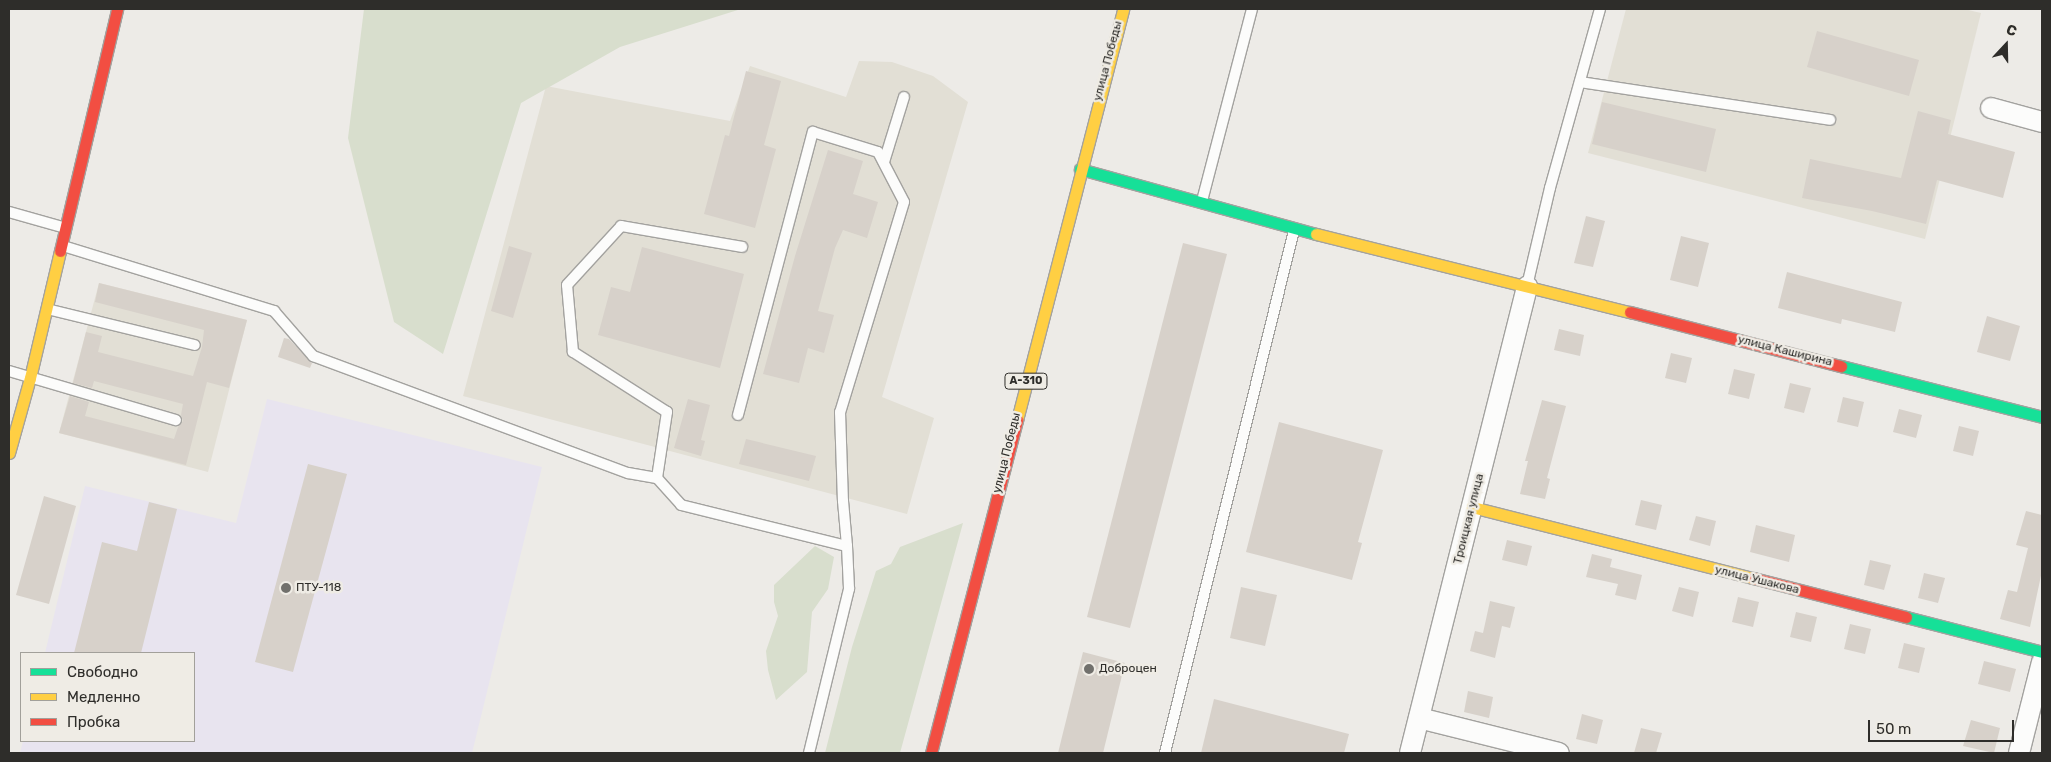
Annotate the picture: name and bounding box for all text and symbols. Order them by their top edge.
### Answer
street label: улица Победы [1090,19,1126,103]
north arrow [1981,20,2031,70]
text: С [2004,21,2019,40]
street label: улица Каширина [1736,332,1834,370]
road number: А-310 [1004,372,1048,390]
street label: улица Победы [990,411,1024,495]
street label: Троицкая улица [1451,472,1487,566]
street label: улица Ушакова [1713,563,1801,597]
place label: ПТУ-118 [296,581,341,595]
marker: ПТУ-118 [280,582,292,594]
legend [20,652,195,742]
place label: Доброцен [1099,662,1157,676]
text: Свободно [67,663,138,681]
marker: Доброцен [1083,663,1095,675]
text: Медленно [67,688,140,706]
scale bar [1871,710,2017,742]
text: Пробка [67,713,120,731]
text: 50 m [1876,720,1911,738]

